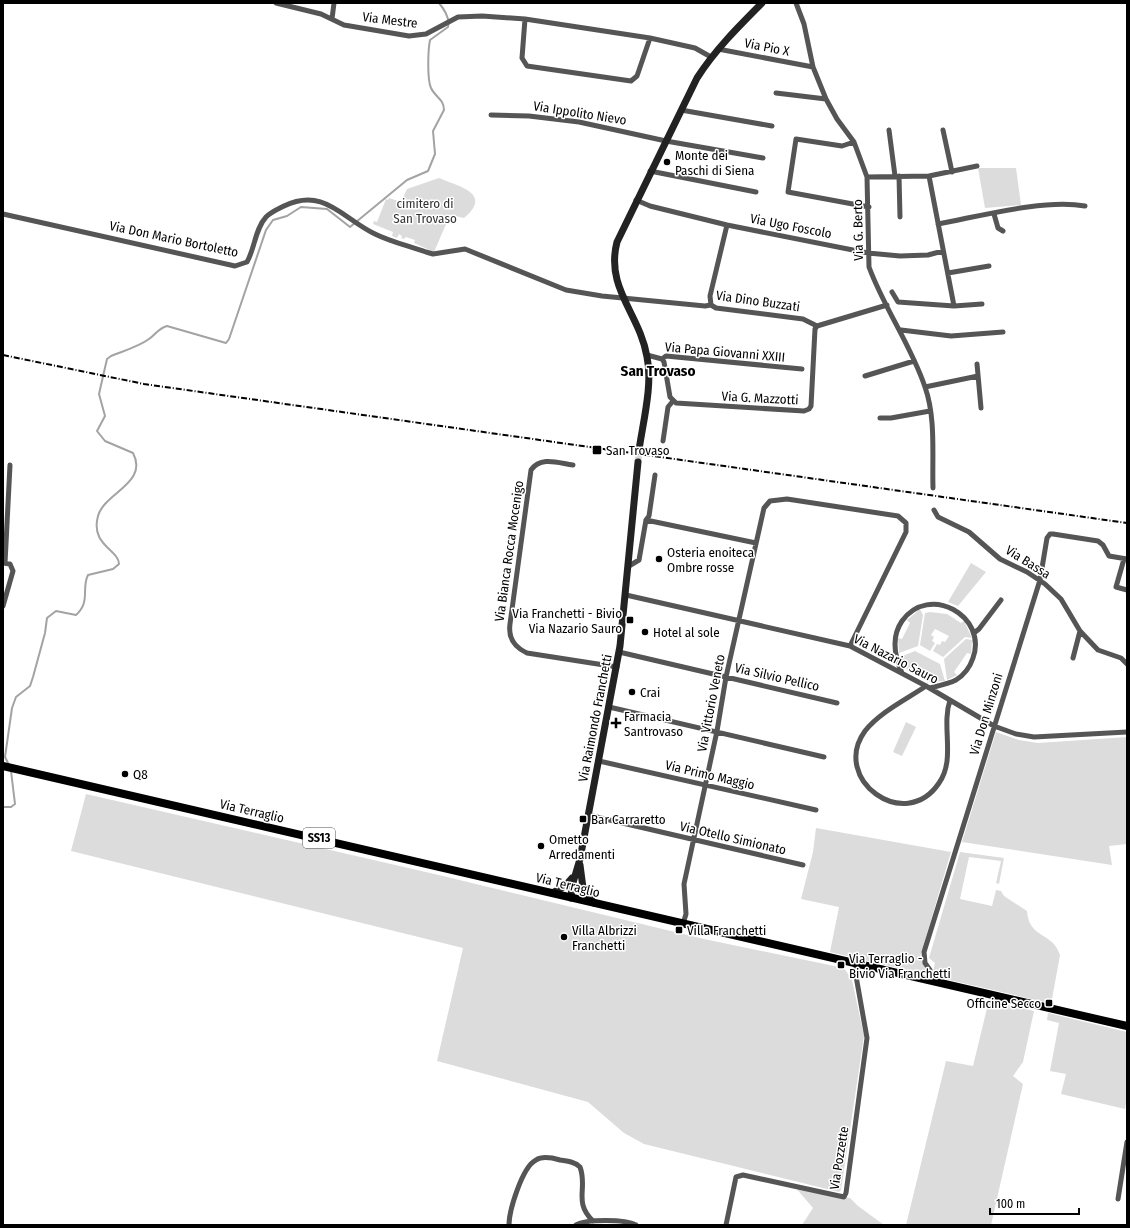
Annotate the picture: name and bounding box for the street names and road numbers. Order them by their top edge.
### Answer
street label: Via Mestre [362,9,418,31]
street label: Via Pio X [743,35,791,59]
street label: Via Ippolito Nievo [532,98,628,128]
street label: Via G. Berto [850,199,866,261]
street label: Via Ugo Foscolo [749,211,833,241]
street label: Via Don Mario Bortoletto [108,218,240,260]
street label: Via Dino Buzzati [715,288,801,314]
street label: Via Papa Giovanni XXIII [664,339,786,365]
street label: Via G. Mazzotti [721,388,799,408]
street label: Via Bianca Rocca Mocenigo [492,479,526,623]
street label: Via Bassa [1003,542,1053,582]
street label: Via Nazario Sauro [851,631,941,687]
street label: Via Raimondo Franchetti [575,653,615,783]
street label: Via Vittorio Veneto [694,653,728,753]
street label: Via Silvio Pellico [733,660,821,694]
street label: Via Don Minzoni [966,671,1006,757]
street label: Via Primo Maggio [664,757,756,793]
street label: Via Terraglio [218,796,286,826]
street label: Via Otello Simionato [678,818,788,858]
road number: SS13 [303,828,335,848]
street label: Via Terraglio [534,870,602,900]
street label: Via Pozzette [827,1125,851,1191]

